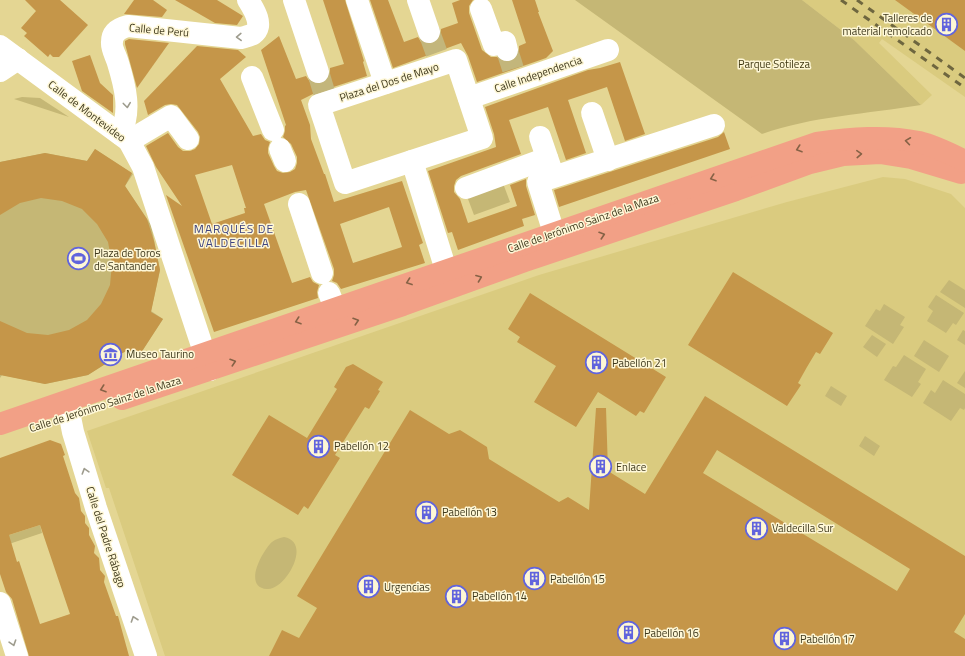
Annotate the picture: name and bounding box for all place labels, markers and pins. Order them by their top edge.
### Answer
place label: Talleres de material remolcado [842,10,932,39]
building icon: Talleres de material remolcado [934,11,960,37]
place label: Plaza de Toros de Santander [94,245,161,274]
sports icon: Plaza de Toros de Santander [66,246,92,272]
museum icon: Museo Taurino [97,341,123,367]
place label: Museo Taurino [126,346,194,362]
building icon: Pabellón 21 [584,350,610,376]
place label: Pabellón 21 [612,355,667,371]
building icon: Pabellón 12 [306,433,332,459]
place label: Pabellón 12 [334,438,389,454]
building icon: Enlace [587,454,613,480]
place label: Enlace [616,459,647,475]
building icon: Pabellón 13 [413,499,439,525]
place label: Pabellón 13 [442,504,497,520]
building icon: Valdecilla Sur [743,515,769,541]
place label: Valdecilla Sur [772,520,834,536]
building icon: Pabellón 15 [522,566,548,592]
place label: Pabellón 15 [550,571,605,587]
building icon: Urgencias [355,574,381,600]
place label: Urgencias [384,579,430,595]
building icon: Pabellón 14 [443,583,469,609]
place label: Pabellón 14 [472,588,527,604]
building icon: Pabellón 16 [615,620,641,646]
place label: Pabellón 16 [644,625,699,641]
building icon: Pabellón 17 [772,626,798,652]
place label: Pabellón 17 [800,631,855,647]

